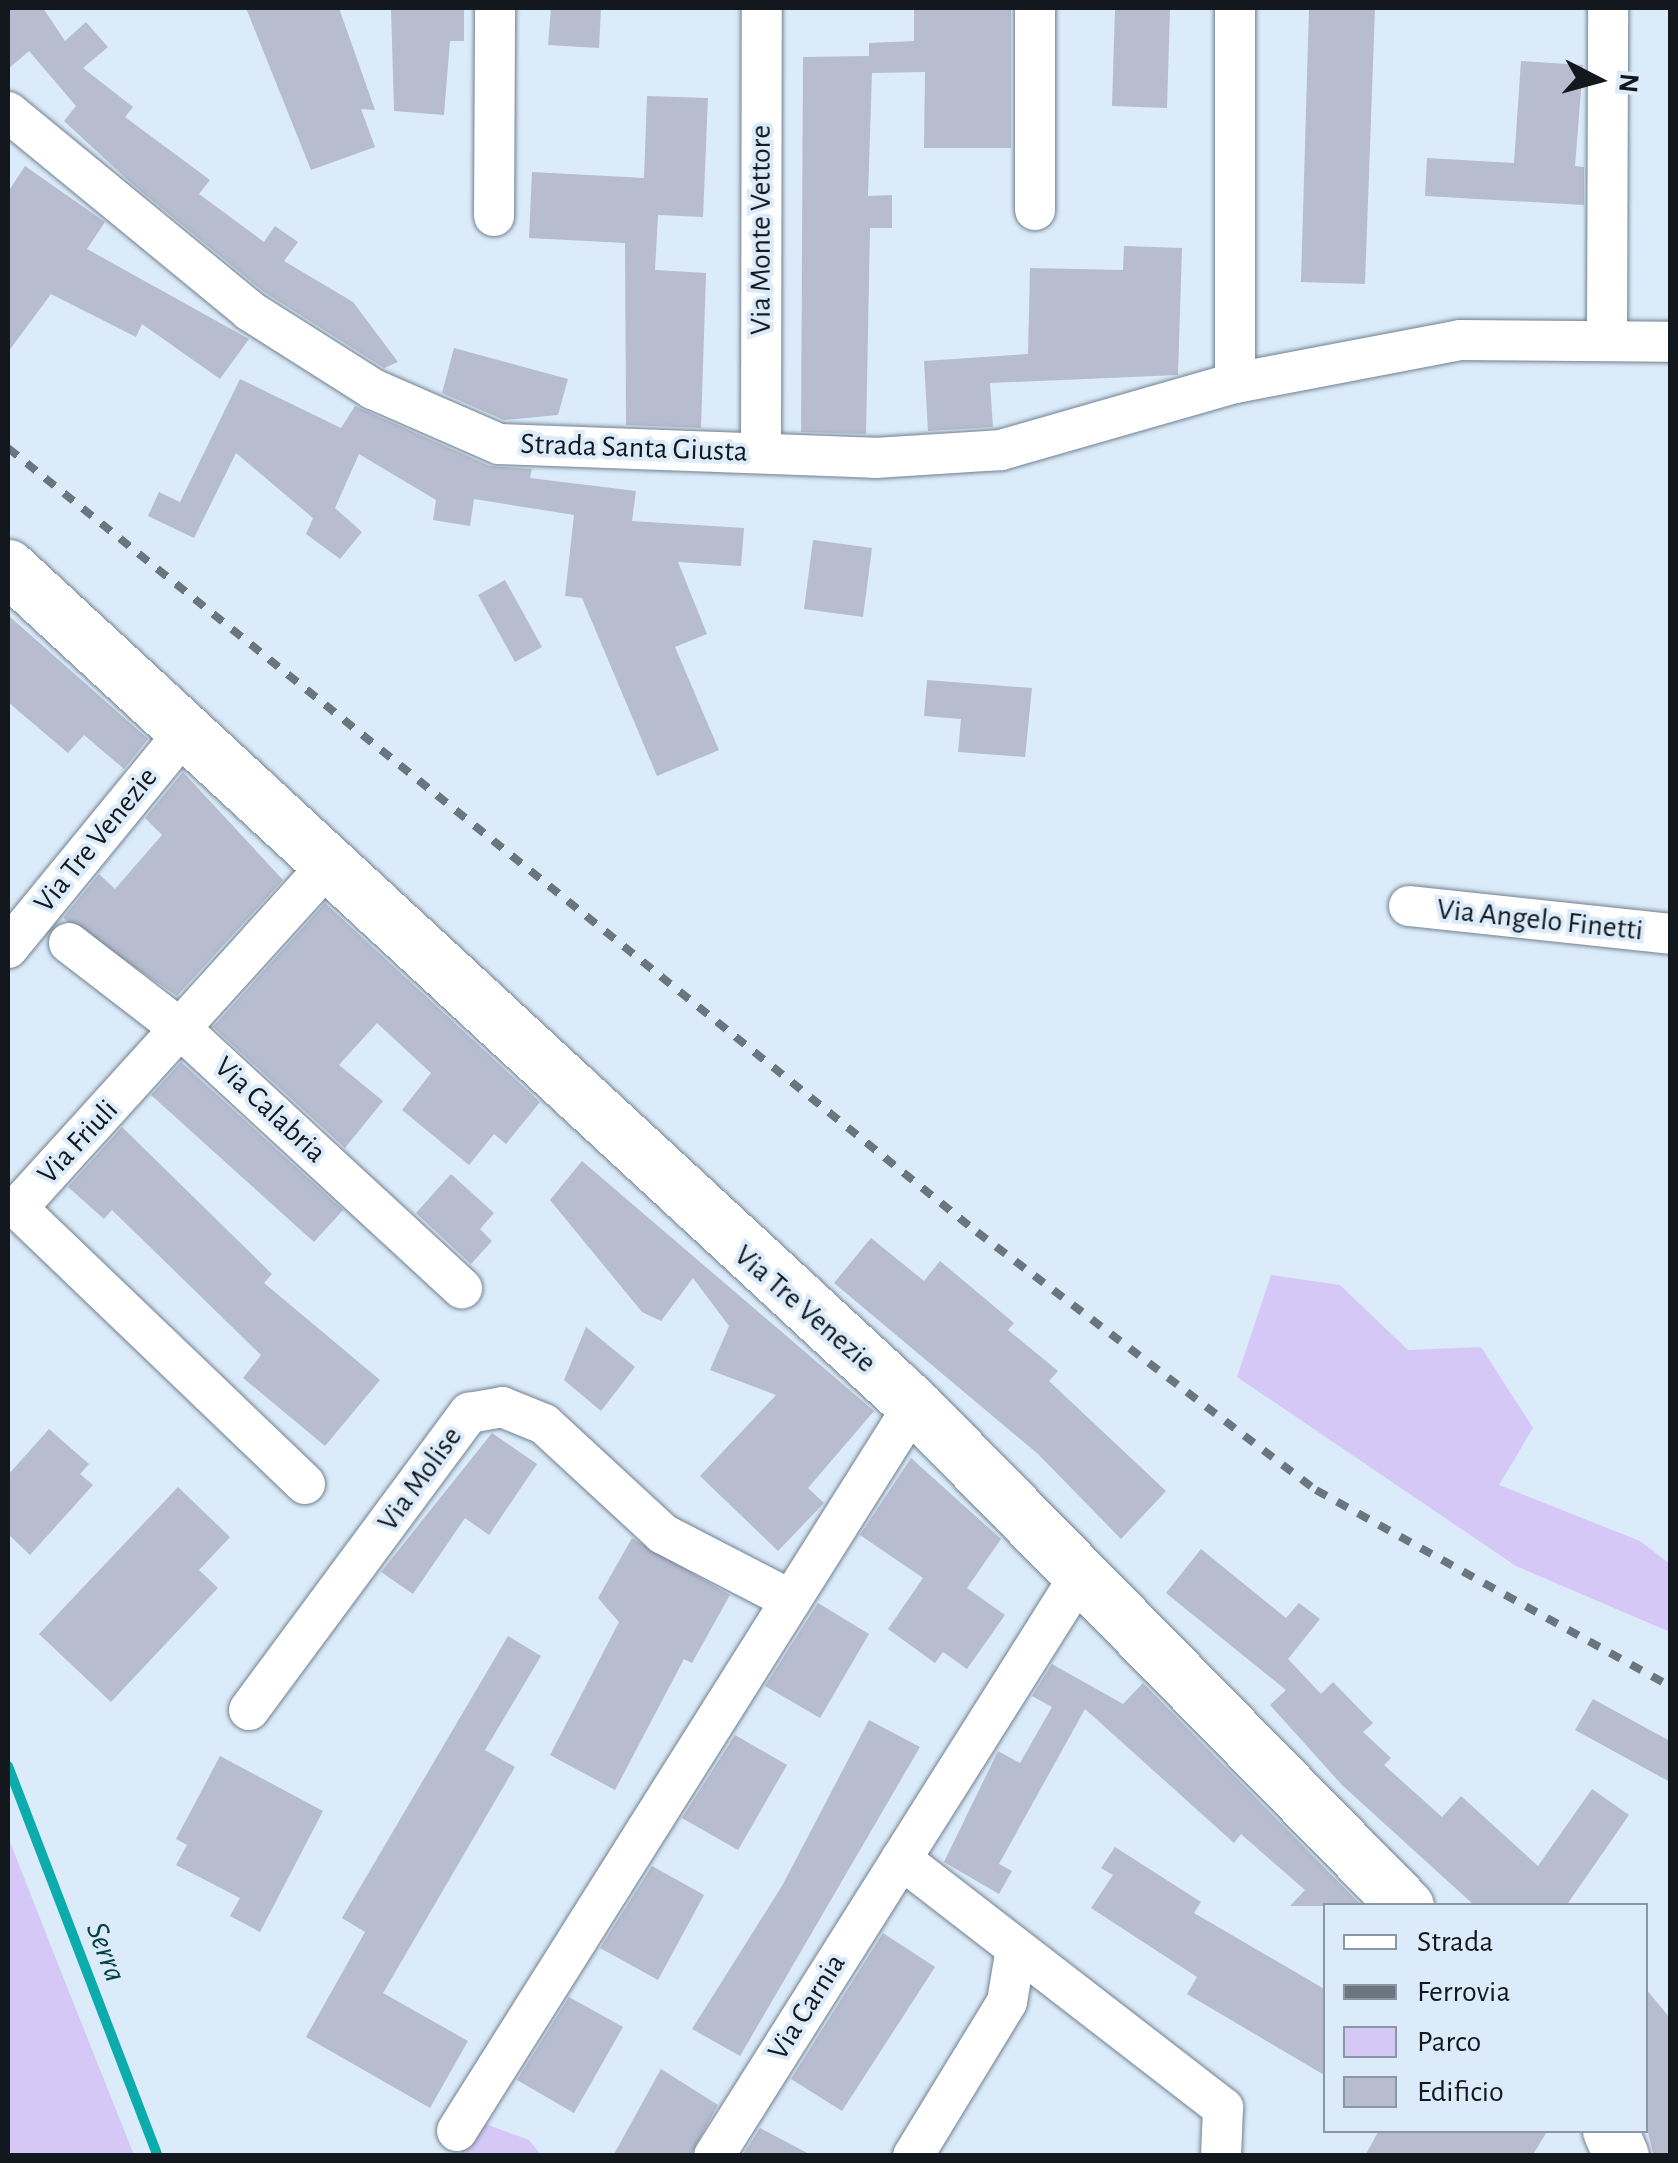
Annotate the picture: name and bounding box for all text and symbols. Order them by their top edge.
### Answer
north arrow [1548,30,1648,130]
text: N [1613,72,1643,94]
street label: Via Monte Vettore [743,125,779,335]
street label: Strada Santa Giusta [520,426,748,470]
street label: Via Tre Venezie [27,760,165,920]
street label: Via Angelo Finetti [1435,891,1645,949]
street label: Via Calabria [207,1049,333,1171]
street label: Via Friuli [30,1092,126,1192]
street label: Via Tre Venezie [727,1238,883,1380]
street label: Via Molise [370,1420,470,1538]
legend [1323,1903,1648,2133]
water label: Serra [77,1917,135,1987]
text: Strada [1417,1927,1493,1957]
street label: Via Carnia [760,1947,854,2067]
text: Ferrovia [1417,1977,1510,2007]
text: Parco [1417,2027,1481,2057]
text: Edificio [1417,2077,1504,2107]

